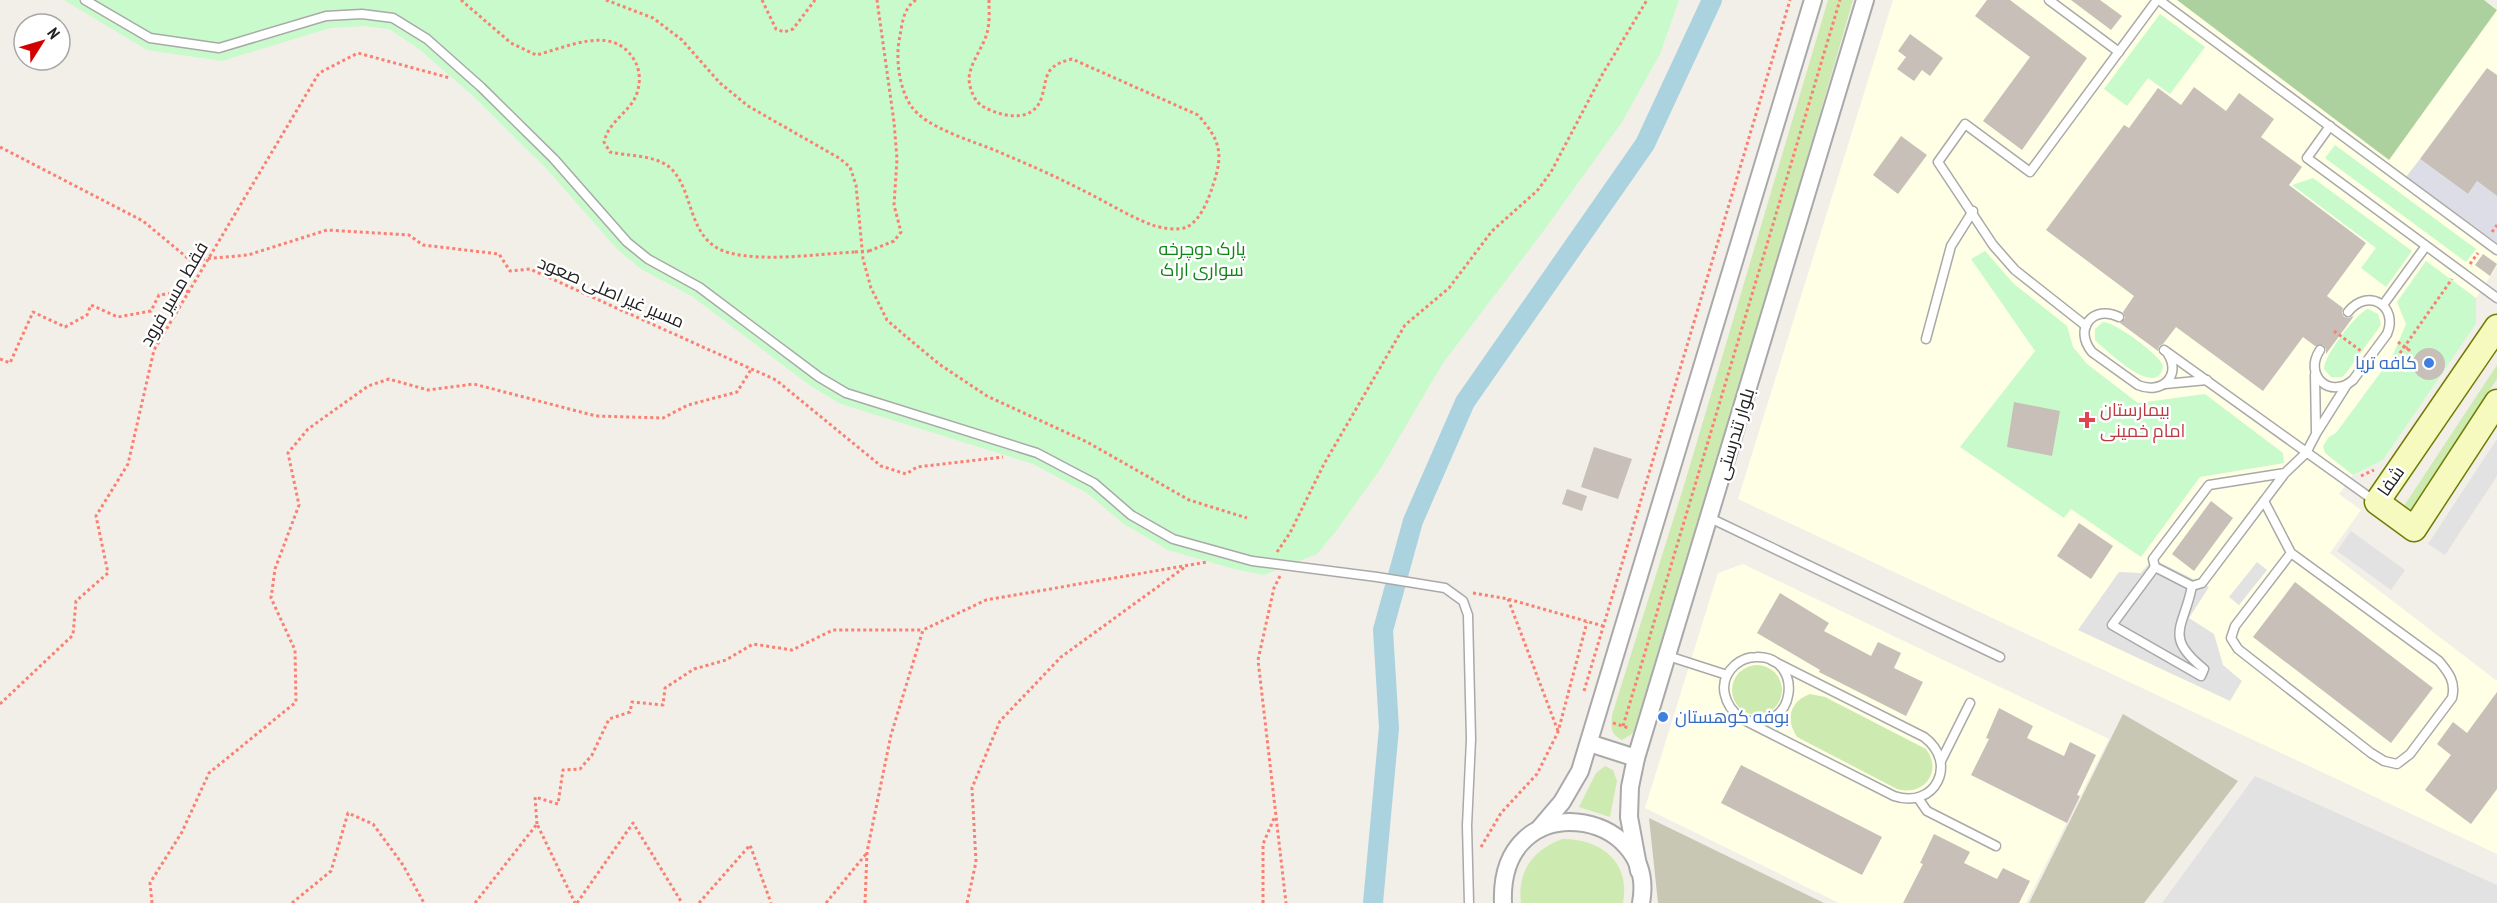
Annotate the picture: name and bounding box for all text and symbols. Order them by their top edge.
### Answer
north arrow [12,12,72,72]
text: N [43,24,65,42]
street label: فقط مسیر فرود [134,237,213,350]
park label: پارک دوچرخه سواری اراک [1158,237,1246,281]
street label: مسیر غیر اصلی صعود [534,250,688,333]
place label: کافه تریا [2355,351,2417,374]
marker: کافه تریا [2422,356,2436,370]
street label: بلوار تندرستی [1710,385,1759,482]
place label: بیمارستان امام خمینی [2100,398,2185,443]
marker: بیمارستان امام خمینی [2078,411,2096,429]
street label: شفا [2372,461,2409,500]
place label: بوفه کوهستان [1675,705,1789,728]
marker: بوفه کوهستان [1656,710,1670,724]

